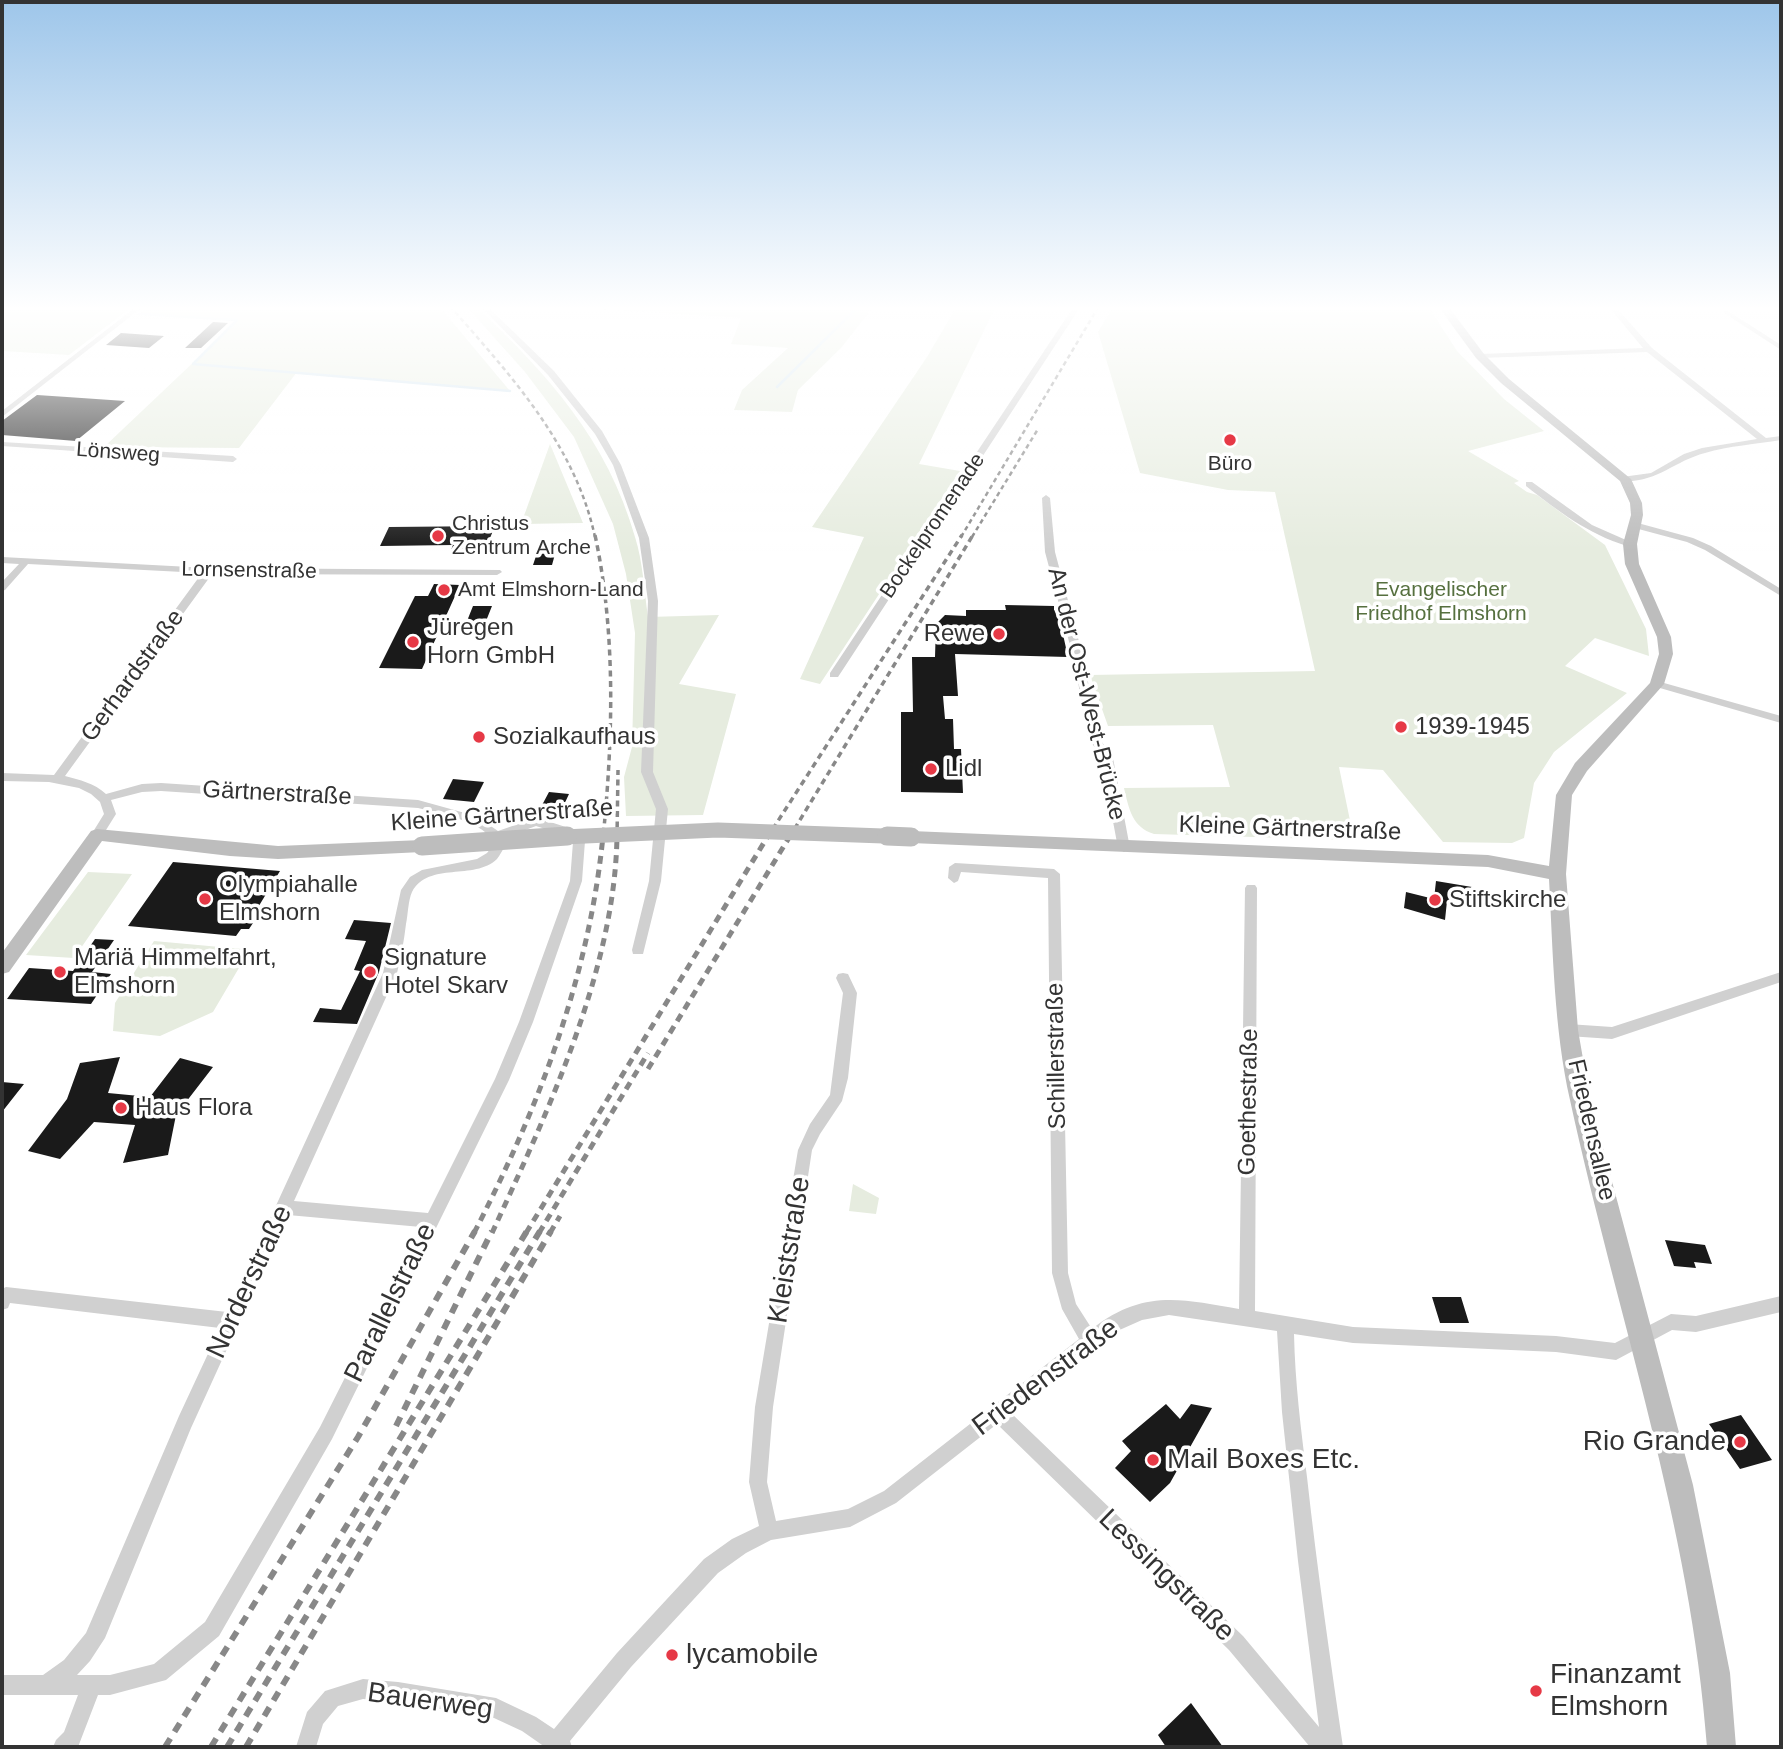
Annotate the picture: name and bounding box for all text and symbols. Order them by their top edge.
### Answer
marker: Büro [1222,432,1238,448]
street label: Lönsweg [75,437,161,469]
street label: Bockelpromenade [875,449,991,603]
place label: Büro [1208,451,1252,477]
place label: Christus Zentrum Arche [452,511,591,561]
marker: Christus Zentrum Arche [430,528,446,544]
street label: Lornsenstraße [181,557,317,585]
street label: An der Ost-West-Brücke [1041,565,1131,823]
place label: Amt Elmshorn-Land [458,577,644,603]
park label: Evangelischer Friedhof Elmshorn [1355,577,1527,627]
marker: Amt Elmshorn-Land [436,582,452,598]
street label: Gerhardstraße [75,604,191,748]
place label: Jüregen Horn GmbH [427,614,555,670]
place label: Rewe [924,620,985,648]
marker: Rewe [991,626,1007,642]
marker: Jüregen Horn GmbH [405,634,421,650]
place label: 1939-1945 [1415,713,1530,741]
marker: 1939-1945 [1393,719,1409,735]
place label: Sozialkaufhaus [493,723,656,751]
marker: Sozialkaufhaus [471,729,487,745]
place label: Lidl [945,755,982,783]
marker: Lidl [923,761,939,777]
street label: Gärtnerstraße [202,776,352,812]
street label: Kleine Gärtnerstraße [390,794,614,838]
street label: Kleine Gärtnerstraße [1178,811,1402,847]
place label: Olympiahalle Elmshorn [219,871,358,927]
place label: Stiftskirche [1449,886,1566,914]
marker: Olympiahalle Elmshorn [197,891,213,907]
marker: Stiftskirche [1427,892,1443,908]
place label: Mariä Himmelfahrt, Elmshorn [74,944,277,1000]
place label: Signature Hotel Skarv [384,944,508,1000]
marker: Mariä Himmelfahrt, Elmshorn [52,964,68,980]
marker: Signature Hotel Skarv [362,964,378,980]
street label: Schillerstraße [1041,982,1073,1130]
street label: Goethestraße [1233,1028,1265,1176]
street label: Friedensallee [1561,1057,1621,1203]
place label: Haus Flora [135,1094,252,1122]
marker: Haus Flora [113,1100,129,1116]
street label: Kleiststraße [762,1174,818,1326]
street label: Norderstraße [200,1200,300,1364]
street label: Parallelstraße [338,1218,444,1388]
street label: Friedenstraße [966,1312,1126,1444]
place label: Rio Grande [1583,1425,1726,1459]
marker: Rio Grande [1732,1434,1748,1450]
place label: Mail Boxes Etc. [1167,1443,1360,1477]
marker: Mail Boxes Etc. [1145,1452,1161,1468]
street label: Lessingstraße [1091,1503,1241,1649]
place label: lycamobile [686,1638,818,1672]
marker: lycamobile [664,1647,680,1663]
place label: Finanzamt Elmshorn [1550,1658,1681,1724]
street label: Bauerweg [365,1677,495,1727]
marker: Finanzamt Elmshorn [1528,1683,1544,1699]

